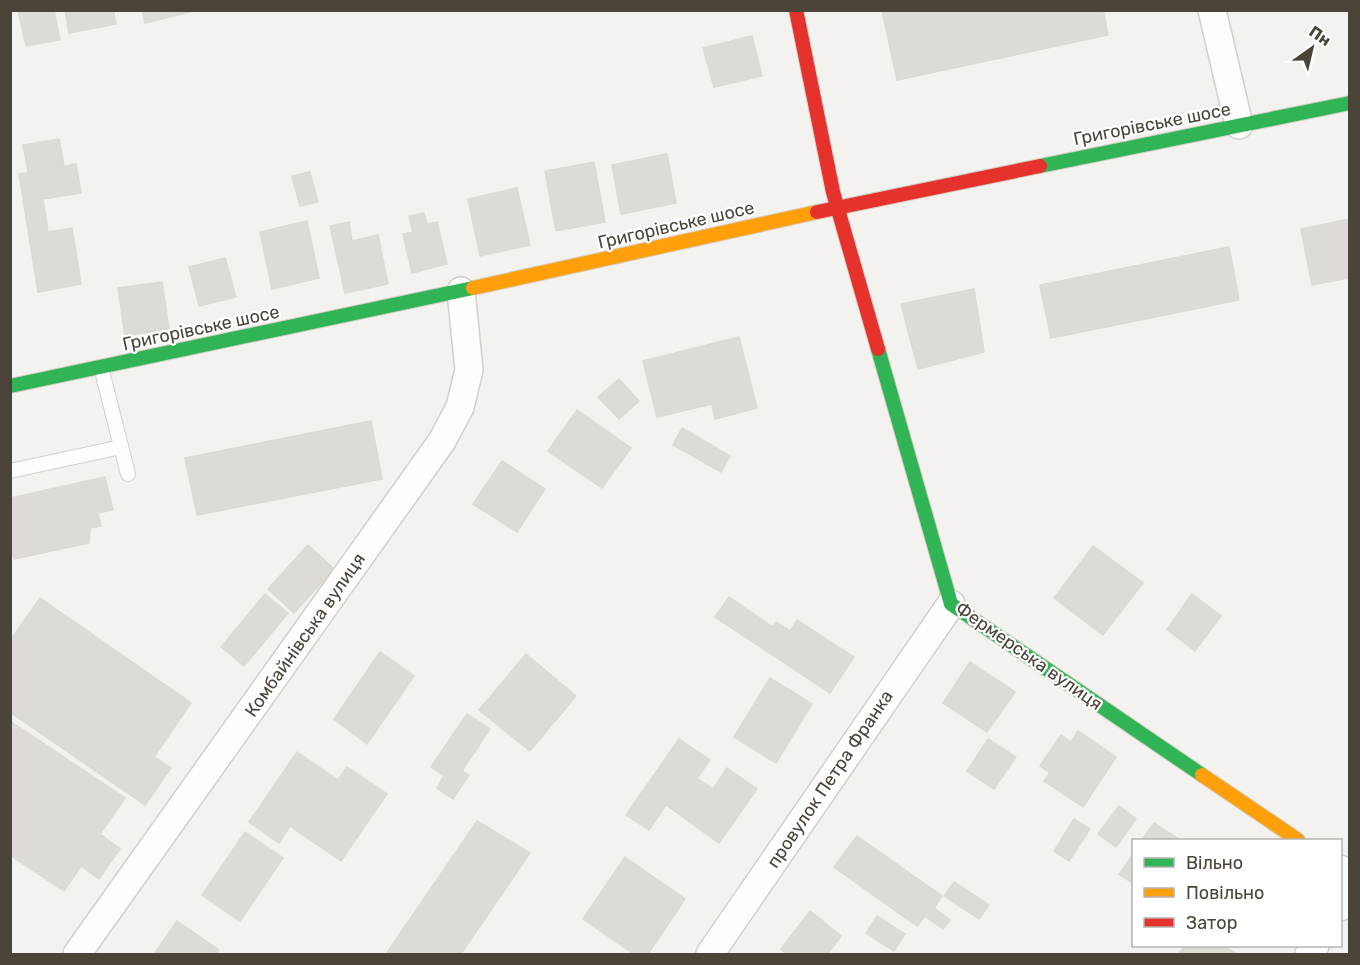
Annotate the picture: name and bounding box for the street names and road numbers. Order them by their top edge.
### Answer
street label: Григорівське шосе [1071,98,1233,150]
street label: Григорівське шосе [596,196,756,254]
street label: Григорівське шосе [121,301,281,355]
street label: Комбайнівська вулиця [240,549,370,721]
street label: Фермерська вулиця [951,597,1107,715]
street label: провулок Петра Франка [762,686,898,872]

